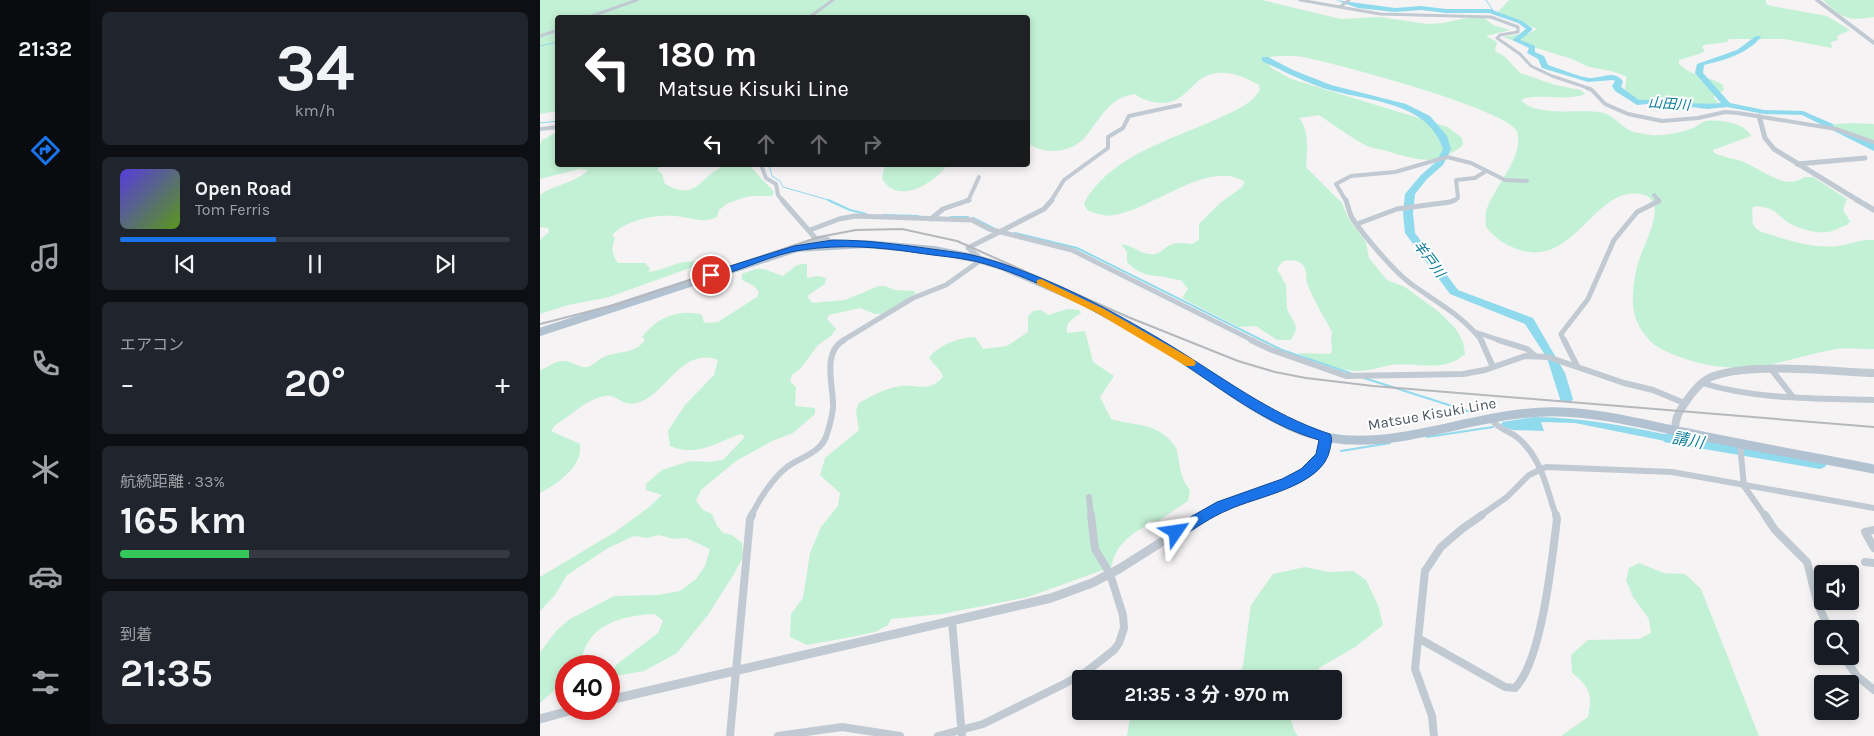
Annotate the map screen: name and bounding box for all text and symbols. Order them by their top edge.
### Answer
text: 34 [275,30,355,106]
text: 180 m [658,34,757,75]
icon: left [575,35,640,100]
text: 21:32 [18,36,72,62]
text: Matsue Kisuki Line [658,76,849,102]
water label: 山田川 [1647,94,1693,114]
text: km/h [295,101,335,120]
icon: left [699,130,727,158]
icon: ahead [752,130,780,158]
icon: ahead [805,130,833,158]
icon: right [858,130,886,158]
icon: directions [28,133,63,168]
text: Open Road [195,178,292,200]
text: Tom Ferris [195,200,270,219]
water label: 羊戸川 [1410,237,1450,282]
icon: music [28,240,63,275]
icon: previous [171,250,199,278]
icon: pause [301,250,329,278]
icon: next [431,250,459,278]
pin [690,254,732,296]
icon: arrive [697,261,725,289]
text: エアコン [120,335,184,354]
icon: phone [28,346,63,381]
text: 20° [284,361,346,406]
text: − [120,367,135,400]
text: + [495,367,510,400]
street label: Matsue Kisuki Line [1366,394,1498,434]
water label: 請川 [1671,428,1707,452]
icon: climate [28,452,63,487]
text: 航続距離 · 33% [120,472,225,491]
text: 165 km [120,498,247,543]
position arrow [1149,505,1201,557]
icon: car [28,559,63,594]
map controls [1814,565,1859,720]
button: sound [1814,565,1859,610]
button: search [1814,620,1859,665]
text: 到着 [120,625,152,644]
text: 21:35 [120,651,213,696]
speed limit sign: 40 [555,655,620,720]
icon: filters [28,665,63,700]
button: layers [1814,675,1859,720]
text: 21:35 · 3 分 · 970 m [1124,684,1290,706]

